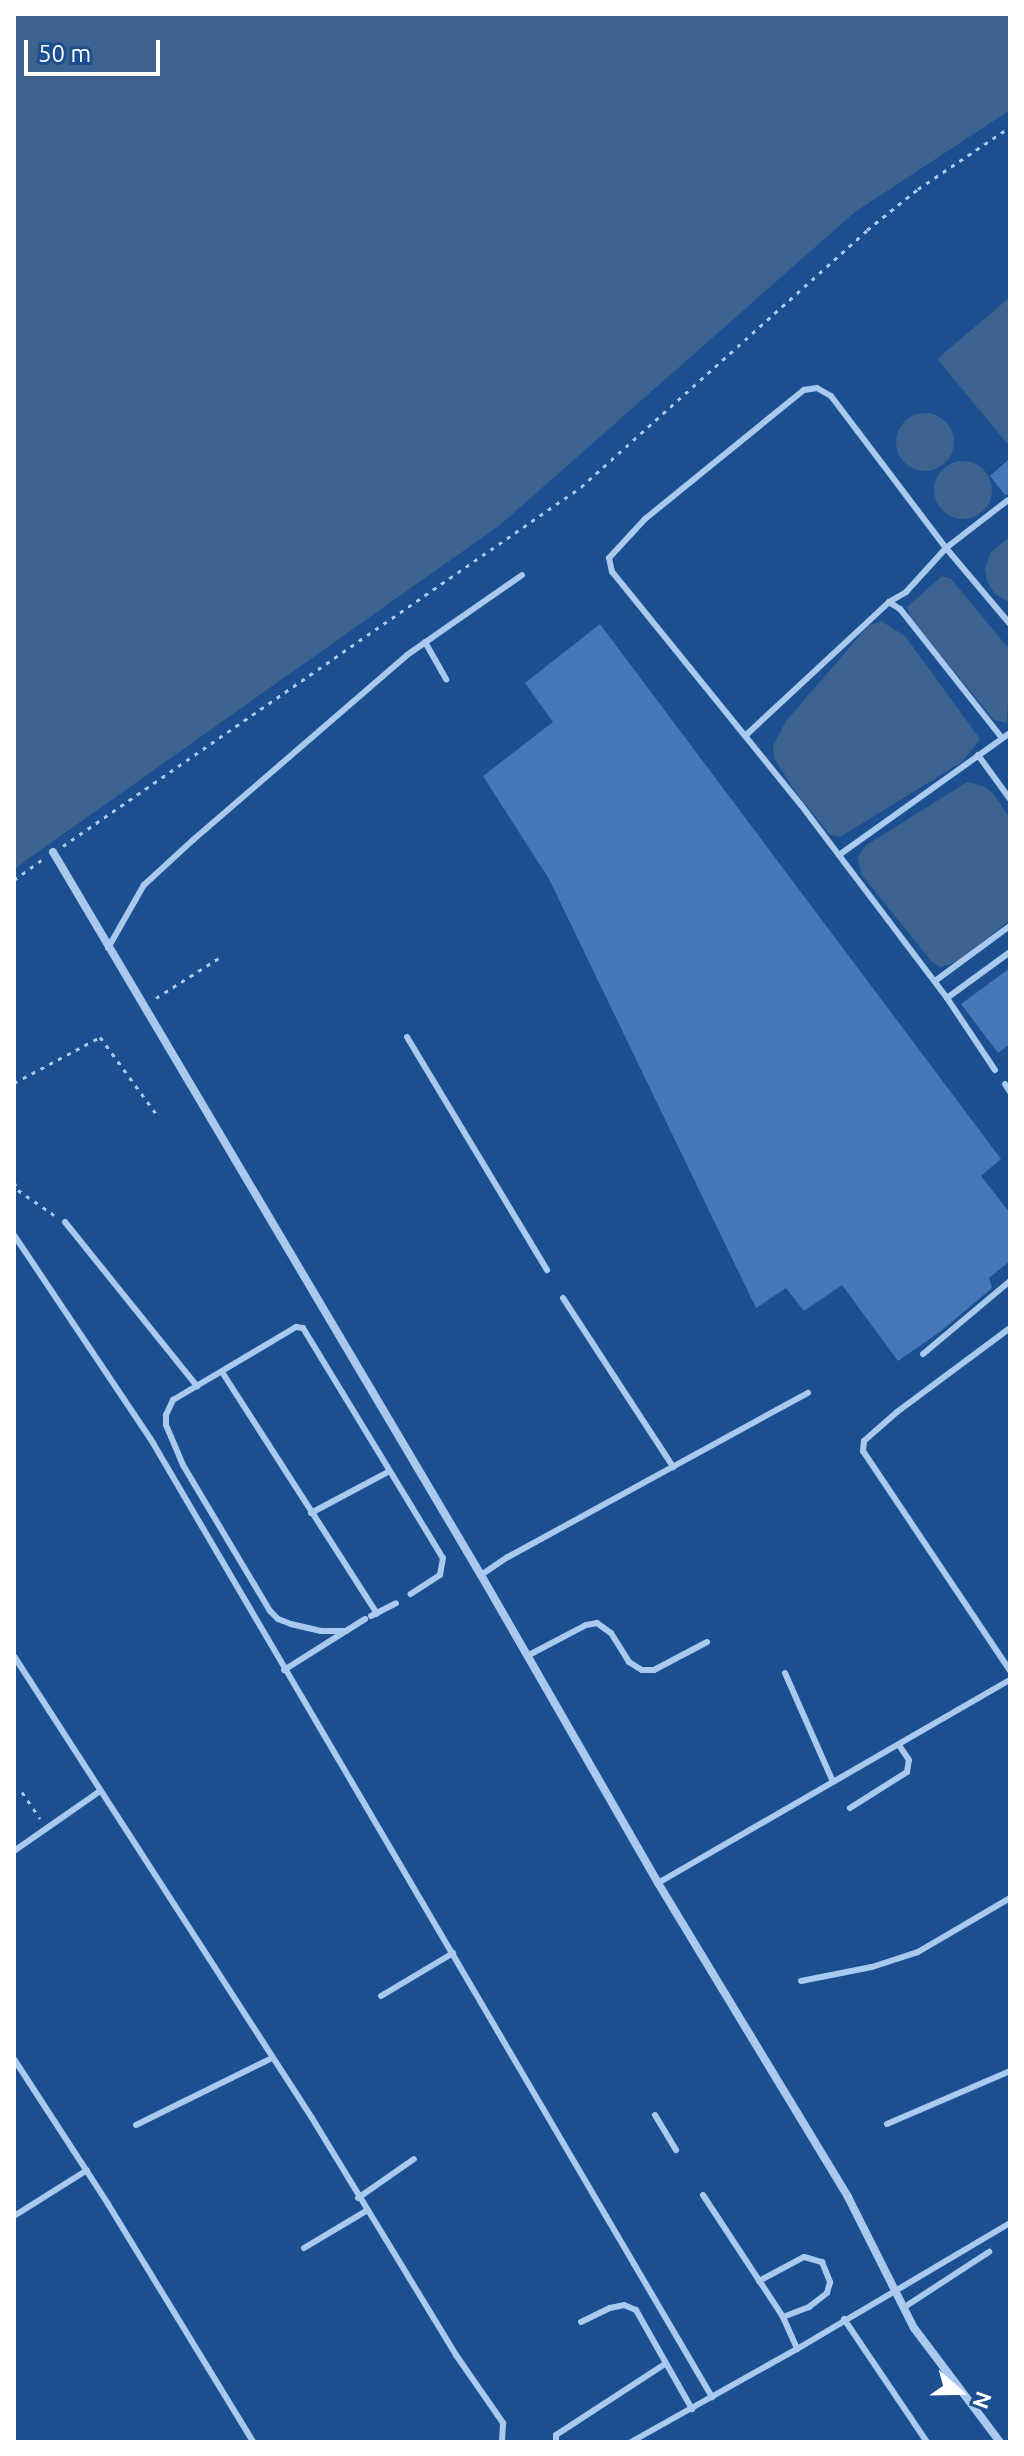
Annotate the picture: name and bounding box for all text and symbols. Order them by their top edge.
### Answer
scale bar [28,24,164,74]
text: 50 m [38,40,91,67]
north arrow [920,2352,1000,2432]
text: N [968,2388,998,2412]

